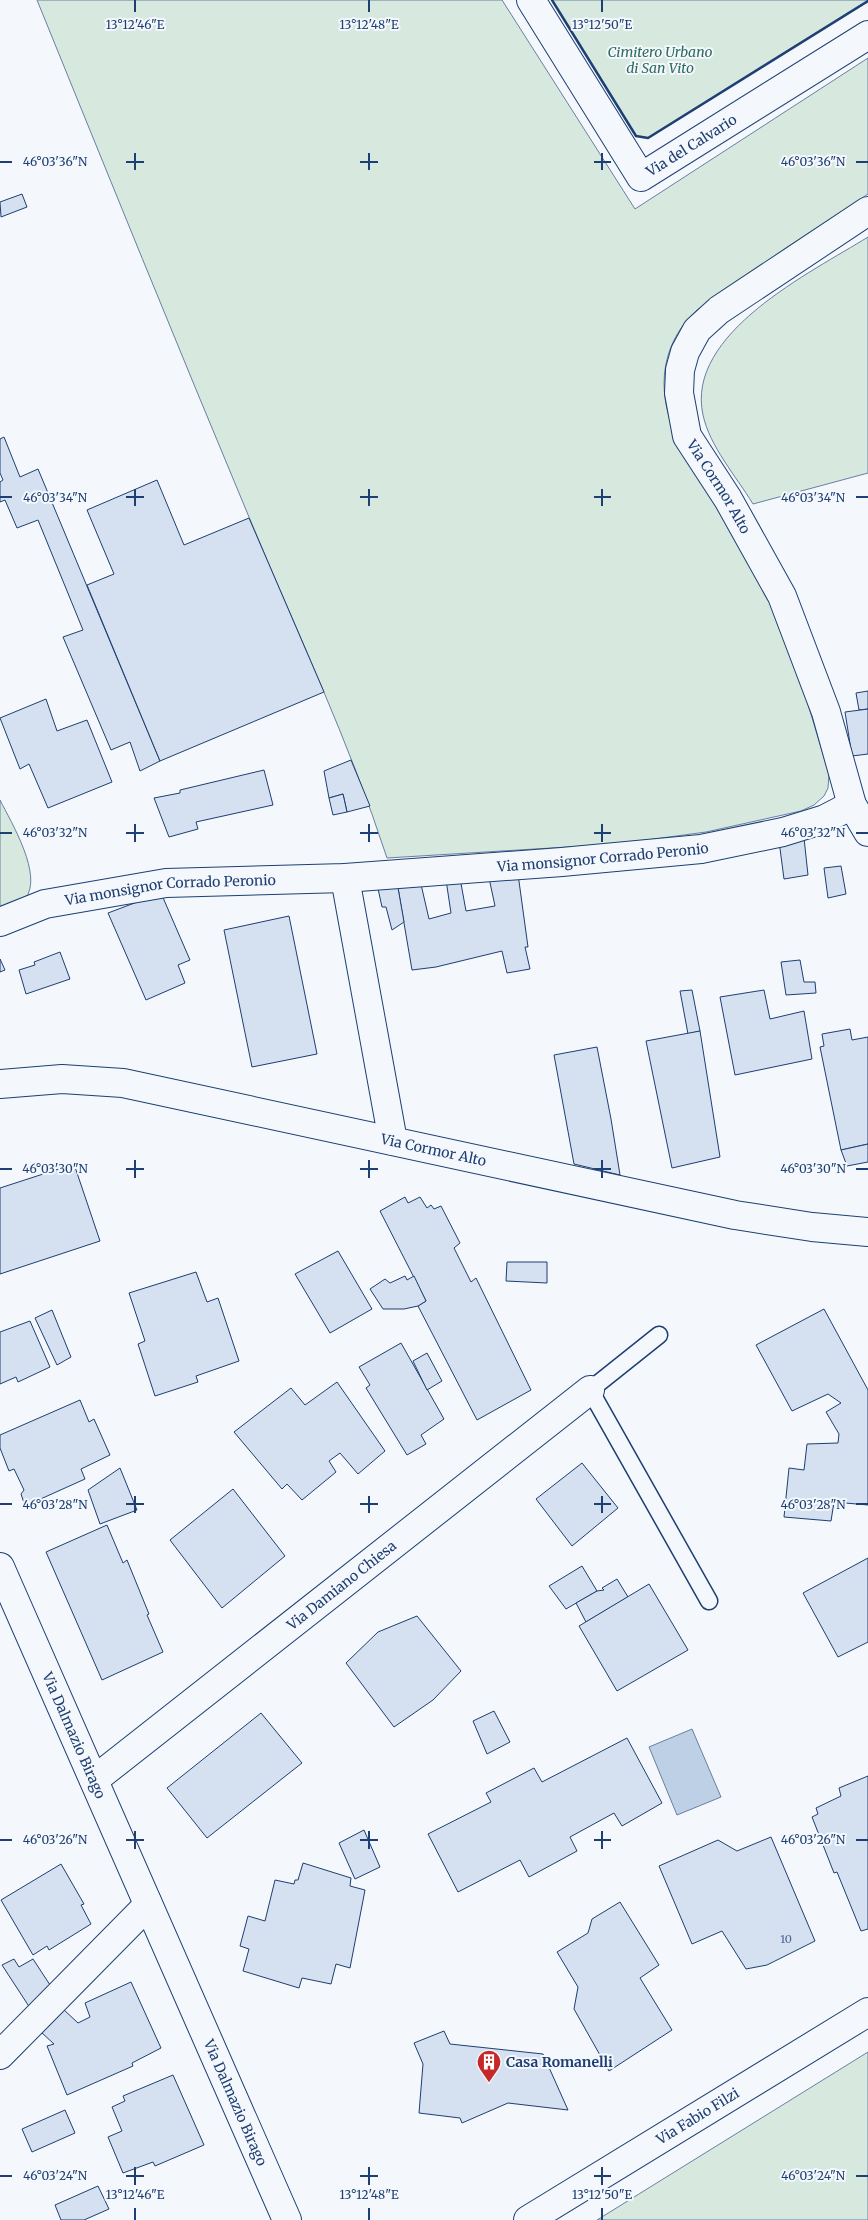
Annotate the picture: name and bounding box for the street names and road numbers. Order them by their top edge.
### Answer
street label: Via del Calvario [642,110,740,181]
street label: Via Cormor Alto [682,436,755,537]
street label: Via monsignor Corrado Peronio [496,839,710,876]
street label: Via monsignor Corrado Peronio [63,871,276,910]
street label: Via Cormor Alto [378,1130,488,1170]
street label: Via Damiano Chiesa [282,1536,400,1635]
street label: Via Dalmazio Birago [38,1669,110,1801]
street label: Via Dalmazio Birago [199,2036,271,2169]
street label: Via Fabio Filzi [652,2084,743,2149]

